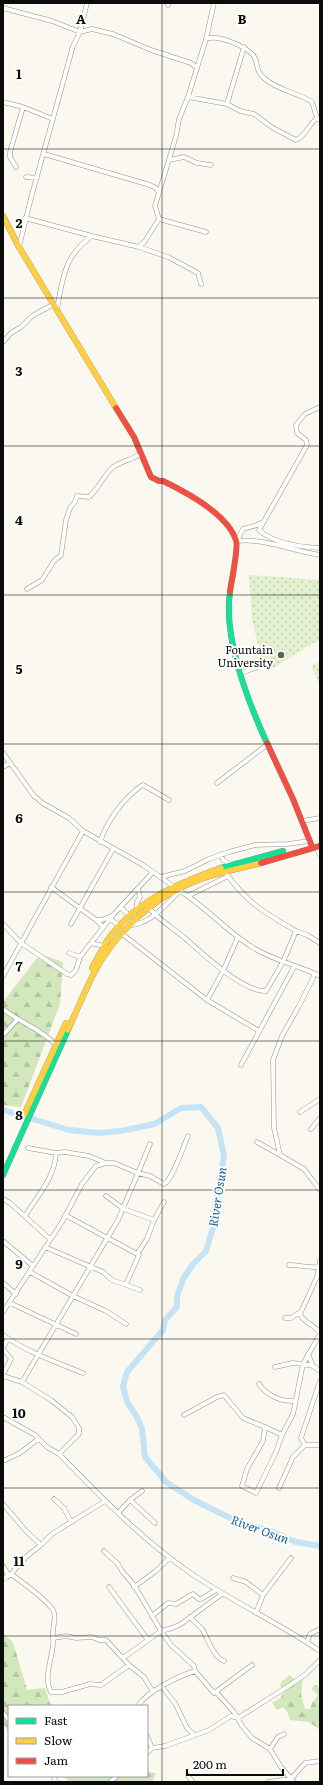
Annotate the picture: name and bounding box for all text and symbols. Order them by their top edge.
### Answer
text: A [76,9,86,28]
text: B [238,9,247,28]
text: 1 [16,64,22,83]
text: 2 [16,213,23,232]
text: 3 [15,361,23,380]
text: 4 [15,510,23,529]
place label: Fountain University [218,641,274,670]
marker: Fountain University [276,650,286,660]
text: 5 [15,659,23,678]
text: 6 [15,808,23,827]
text: 7 [15,956,23,975]
text: 8 [15,1105,23,1124]
water label: River Osun [203,1166,231,1228]
text: 9 [15,1254,23,1273]
text: 10 [12,1403,26,1422]
water label: River Osun [229,1510,291,1548]
text: 11 [14,1551,25,1570]
legend [8,1705,148,1777]
text: Fast [44,1711,68,1729]
text: Slow [44,1731,73,1749]
text: Jam [44,1751,69,1769]
scale bar [187,1751,283,1777]
text: 200 m [193,1755,227,1773]

